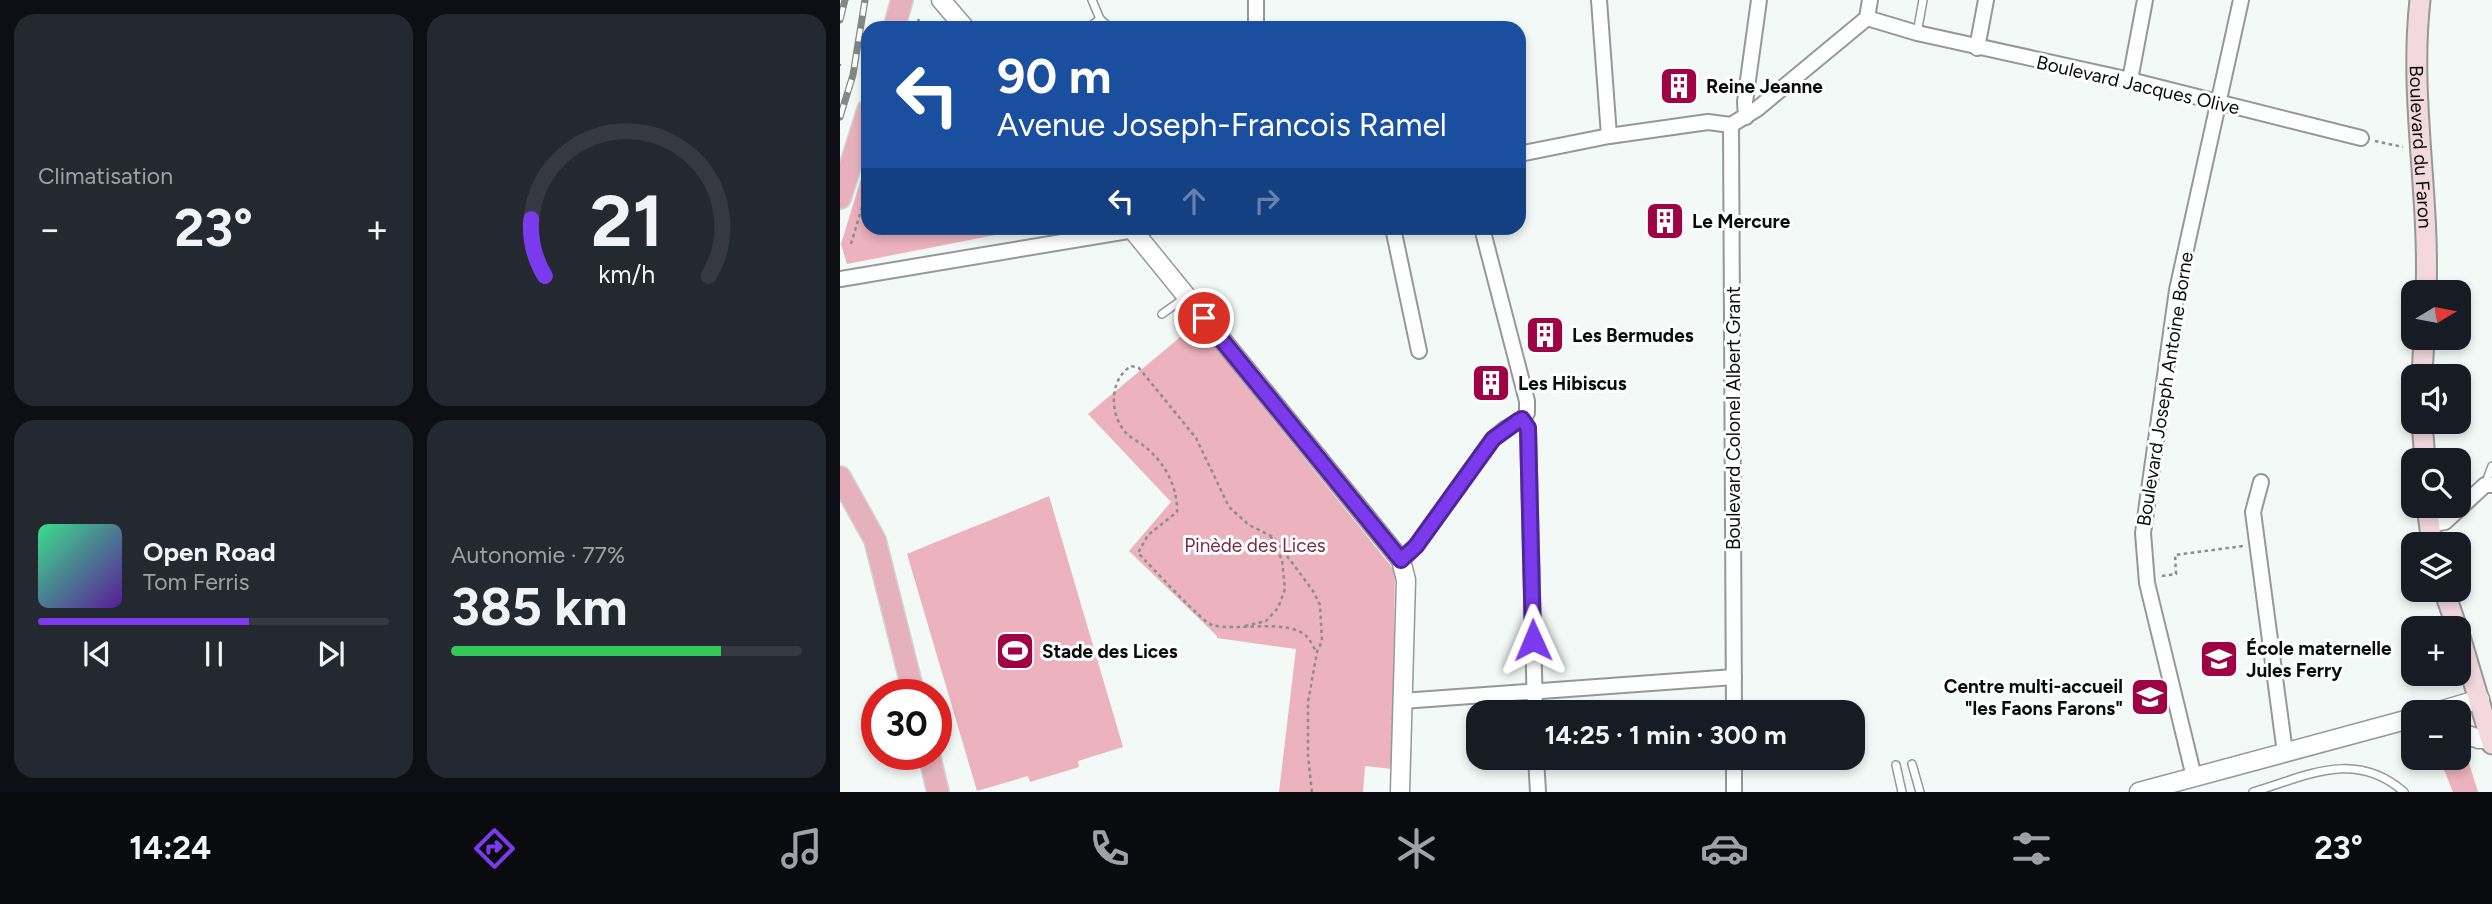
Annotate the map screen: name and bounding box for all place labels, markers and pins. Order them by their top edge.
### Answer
building icon: Reine Jeanne [1658,65,1700,107]
place label: Reine Jeanne [1706,75,1823,98]
building icon: Le Mercure [1644,200,1686,242]
place label: Le Mercure [1692,210,1791,233]
pin [1174,288,1234,348]
building icon: Les Bermudes [1524,314,1566,356]
place label: Les Bermudes [1572,324,1694,347]
building icon: Les Hibiscus [1470,362,1512,404]
place label: Les Hibiscus [1518,372,1627,395]
sports icon: Stade des Lices [994,630,1036,672]
place label: École maternelle Jules Ferry [2246,637,2392,682]
school or university icon: École maternelle Jules Ferry [2198,638,2240,680]
place label: Stade des Lices [1042,640,1178,663]
place label: Centre multi-accueil "les Faons Farons" [1944,675,2123,720]
school or university icon: Centre multi-accueil "les Faons Farons" [2129,676,2171,718]

